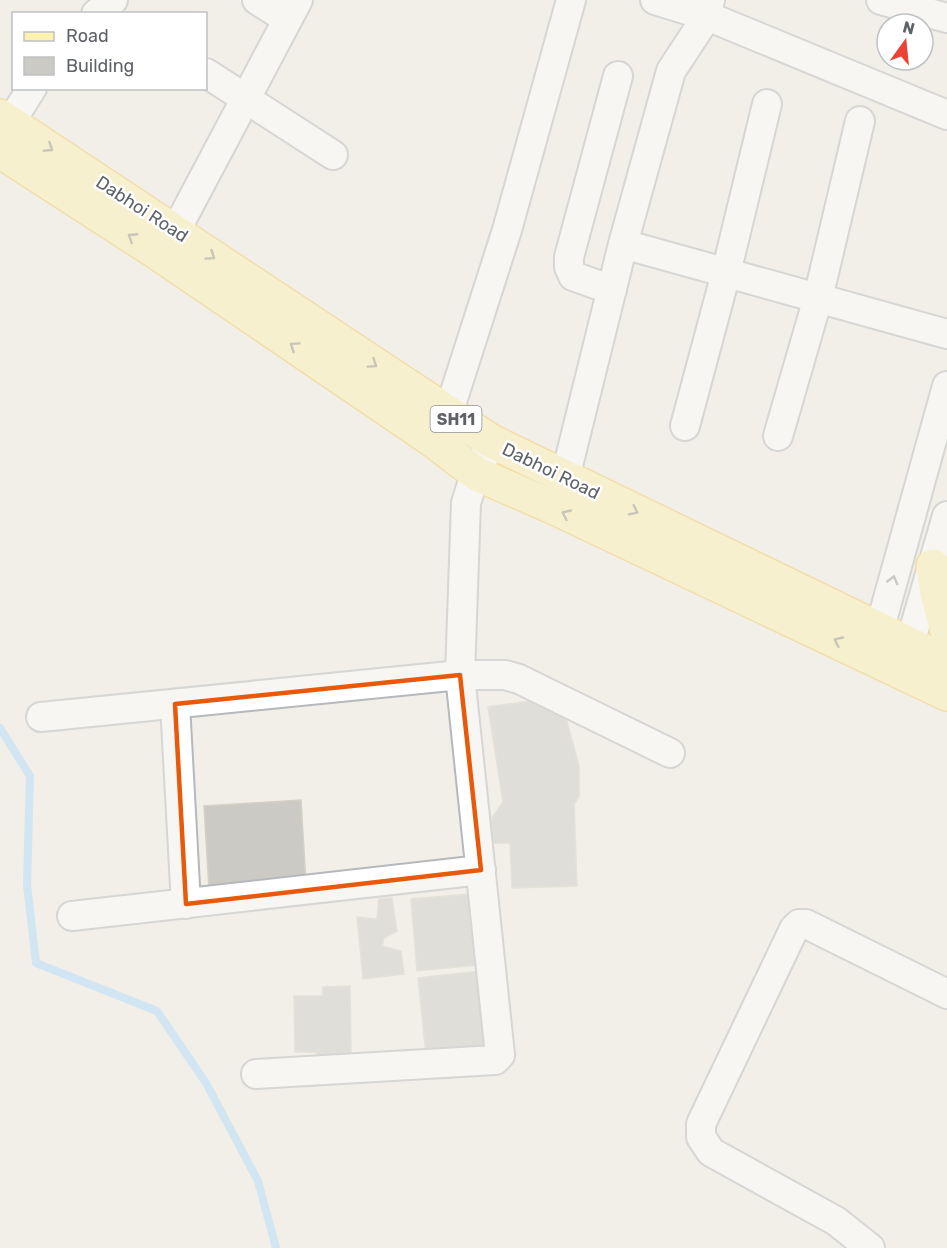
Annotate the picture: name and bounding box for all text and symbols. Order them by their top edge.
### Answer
legend [12,12,207,90]
north arrow [875,12,935,72]
text: N [901,17,917,39]
text: Road [66,25,109,47]
text: Building [66,55,134,77]
one-way arrow [42,141,53,152]
street label: Dabhoi Road [92,171,192,247]
one-way arrow [128,232,138,244]
one-way arrow [205,248,216,259]
one-way arrow [290,342,301,353]
one-way arrow [367,357,378,368]
road number: SH11 [430,406,482,432]
street label: Dabhoi Road [499,438,603,504]
one-way arrow [628,504,639,516]
one-way arrow [561,509,572,521]
one-way arrow [886,575,898,586]
one-way arrow [833,636,844,648]

